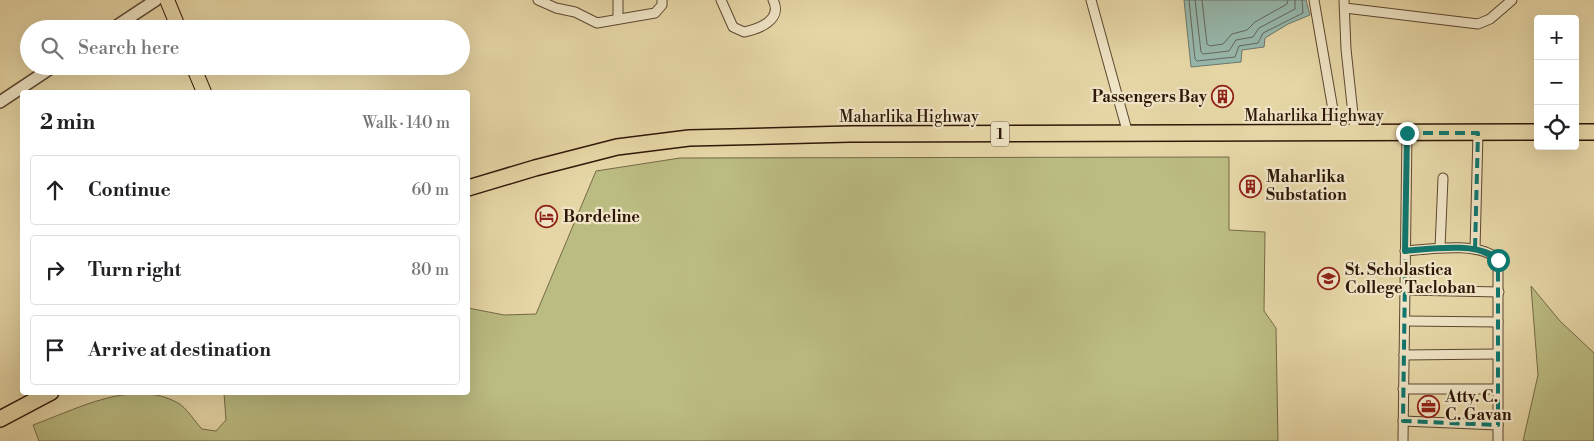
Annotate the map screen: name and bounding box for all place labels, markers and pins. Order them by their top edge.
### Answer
building icon: Passengers Bay [1211,85,1235,109]
place label: Passengers Bay [1092,87,1208,107]
place label: Maharlika Substation [1266,167,1347,205]
building icon: Maharlika Substation [1238,174,1262,198]
hotel icon: Bordeline [535,205,559,229]
place label: Bordeline [563,207,640,227]
place label: St. Scholastica College Tacloban [1345,260,1476,298]
school or university icon: St. Scholastica College Tacloban [1317,267,1341,291]
place label: Atty. C. C. Gavan [1444,387,1512,425]
office icon: Atty. C. C. Gavan [1417,394,1441,418]

